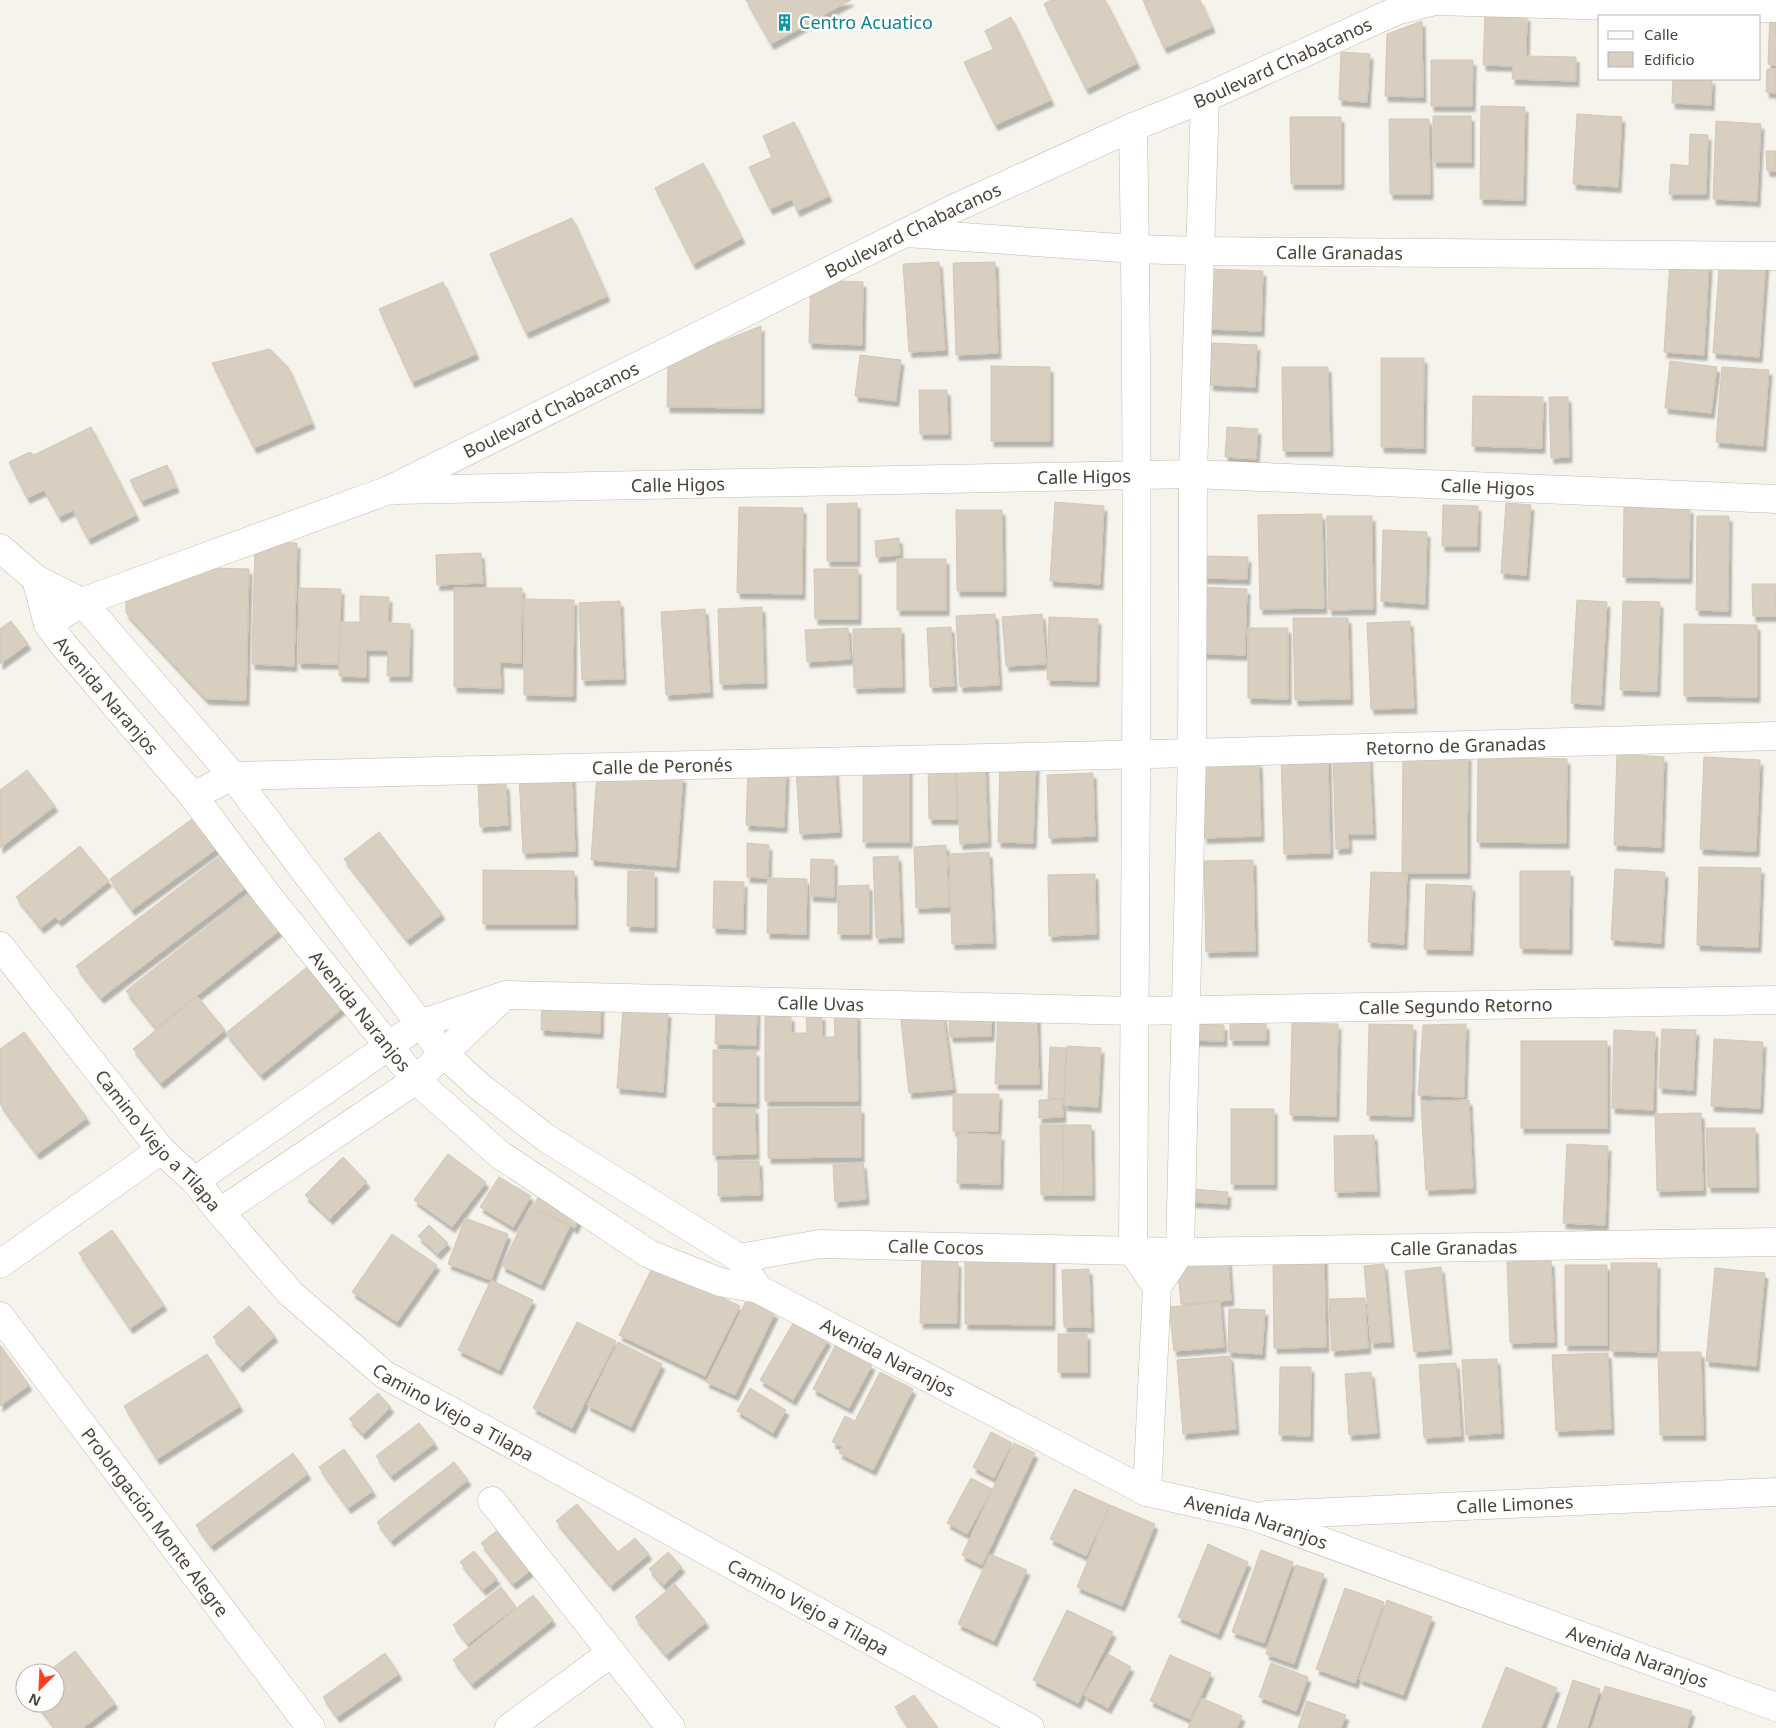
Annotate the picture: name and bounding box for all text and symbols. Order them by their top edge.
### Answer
place label: Centro Acuatico [799,10,933,34]
building icon: Centro Acuatico [775,12,795,32]
street label: Boulevard Chabacanos [1190,12,1376,113]
legend [1598,15,1761,80]
text: Calle [1644,24,1678,44]
text: Edificio [1644,49,1695,69]
street label: Boulevard Chabacanos [820,177,1005,283]
street label: Calle Granadas [1276,240,1403,265]
street label: Boulevard Chabacanos [459,356,643,463]
street label: Calle Higos [1037,463,1131,489]
street label: Calle Higos [631,471,725,497]
street label: Calle Higos [1440,473,1535,501]
street label: Avenida Naranjos [49,631,164,760]
street label: Retorno de Granadas [1366,731,1546,760]
street label: Calle de Peronés [592,752,733,779]
street label: Avenida Naranjos [304,945,416,1076]
street label: Calle Uvas [777,990,864,1016]
street label: Calle Segundo Retorno [1358,992,1553,1019]
street label: Camino Viejo a Tilapa [90,1065,227,1216]
street label: Calle Cocos [887,1234,984,1260]
street label: Calle Granadas [1390,1234,1517,1260]
street label: Avenida Naranjos [817,1312,960,1402]
street label: Camino Viejo a Tilapa [368,1358,538,1466]
street label: Prolongación Monte Alegre [76,1422,235,1621]
street label: Avenida Naranjos [1182,1489,1331,1554]
street label: Calle Limones [1456,1489,1574,1518]
street label: Camino Viejo a Tilapa [723,1553,894,1661]
street label: Avenida Naranjos [1564,1620,1712,1693]
north arrow [15,1663,65,1713]
text: N [25,1689,44,1711]

